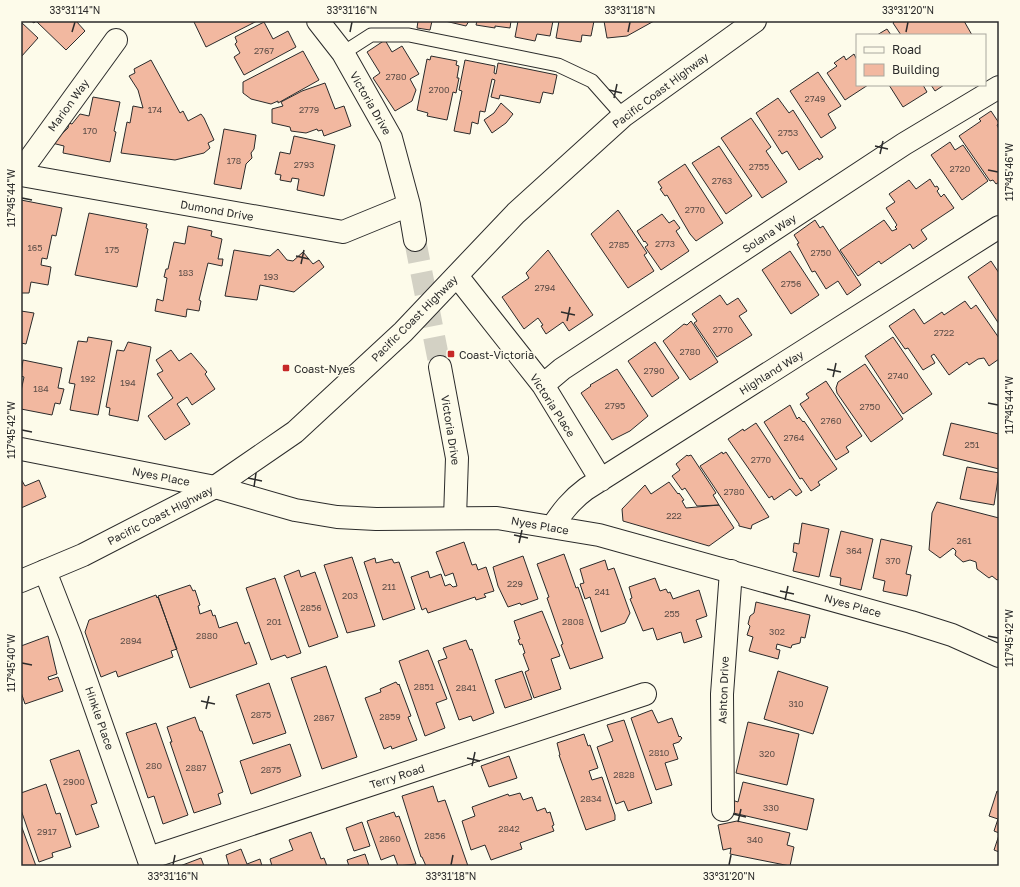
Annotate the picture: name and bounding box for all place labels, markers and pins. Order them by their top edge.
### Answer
place label: Coast-Victoria [459,348,534,361]
marker: Coast-Victoria [446,349,456,359]
place label: Coast-Nyes [294,362,355,375]
marker: Coast-Nyes [281,363,291,373]

